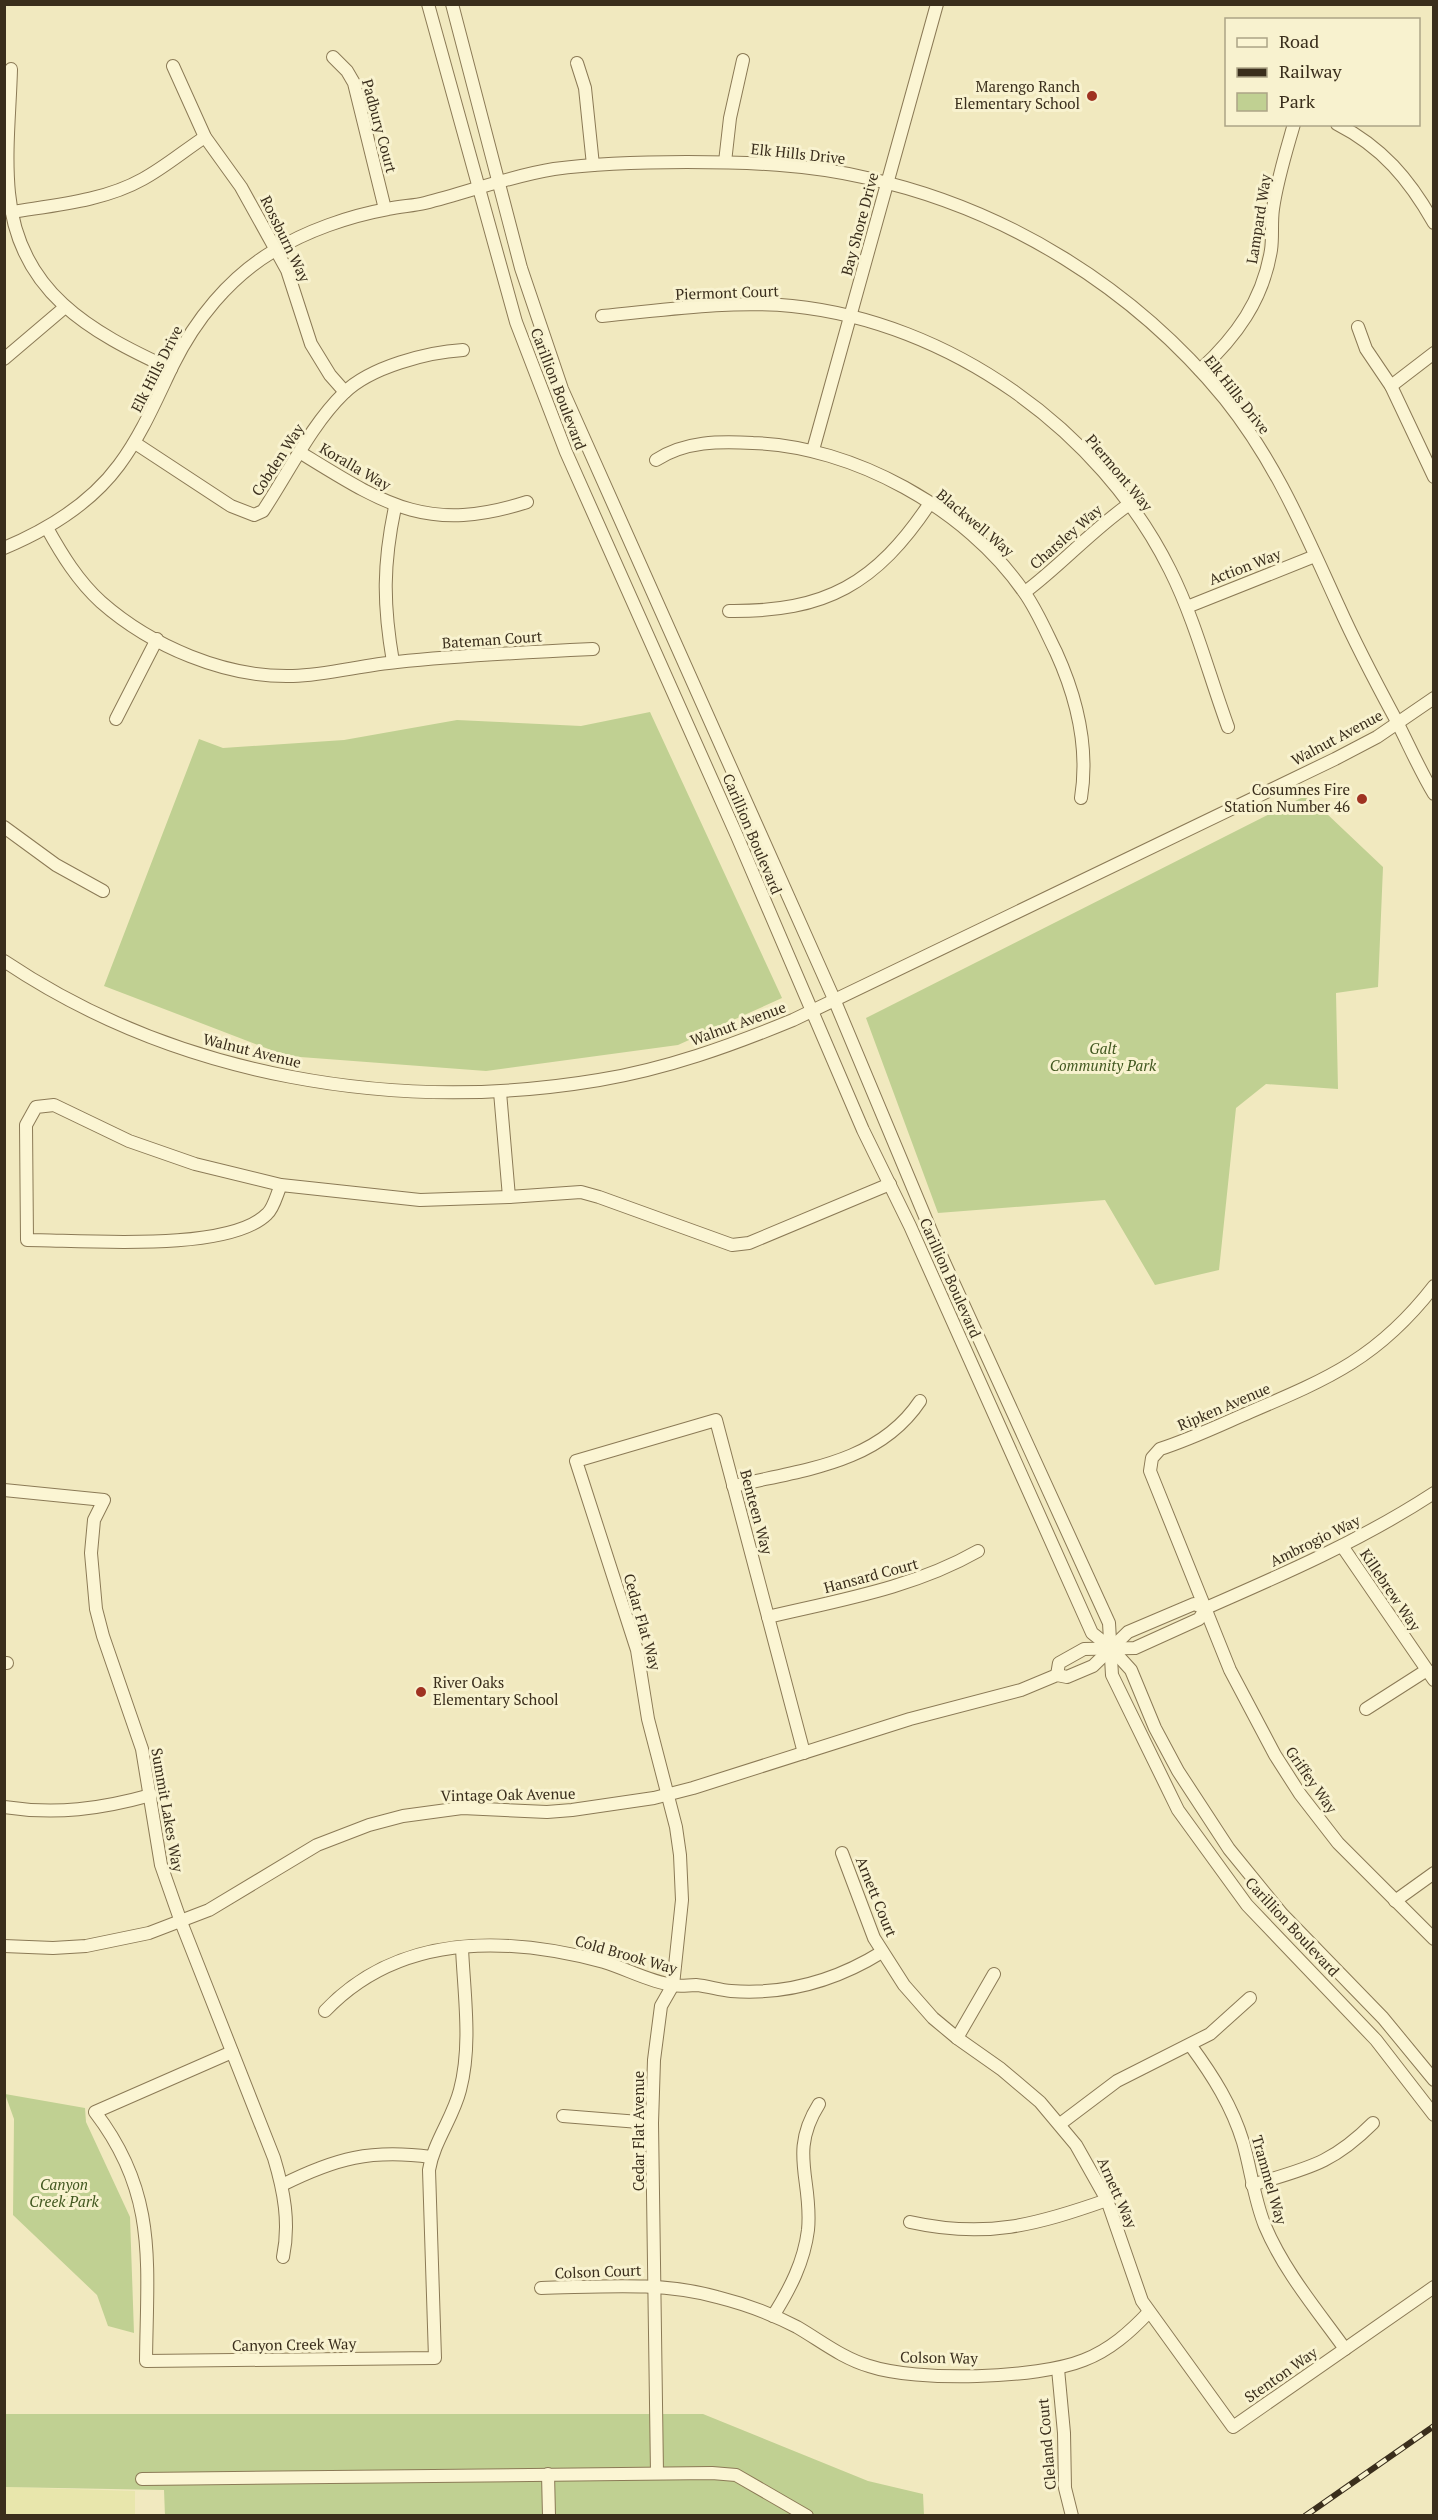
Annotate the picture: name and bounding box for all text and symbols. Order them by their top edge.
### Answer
legend [1225,18,1420,126]
text: Road [1279,29,1319,53]
text: Railway [1279,59,1343,83]
place label: Marengo Ranch Elementary School [954,76,1080,113]
street label: Padbury Court [358,77,402,175]
marker: Marengo Ranch Elementary School [1085,89,1099,103]
text: Park [1279,89,1316,113]
street label: Elk Hills Drive [750,138,846,168]
street label: Bay Shore Drive [836,170,882,277]
street label: Lampard Way [1241,172,1275,265]
street label: Rossburn Way [256,192,316,285]
street label: Piermont Court [675,280,780,304]
street label: Elk Hills Drive [126,322,187,415]
street label: Carillion Boulevard [526,325,591,452]
street label: Elk Hills Drive [1201,351,1275,438]
street label: Cobden Way [246,419,308,499]
street label: Piermont Way [1082,430,1158,515]
street label: Koralla Way [316,438,395,495]
street label: Blackwell Way [933,484,1019,561]
street label: Charsley Way [1025,499,1106,573]
street label: Action Way [1206,543,1284,589]
street label: Bateman Court [441,625,543,652]
street label: Walnut Avenue [1287,705,1386,770]
street label: Carillion Boulevard [718,770,787,897]
place label: Cosumnes Fire Station Number 46 [1224,779,1350,816]
marker: Cosumnes Fire Station Number 46 [1355,792,1369,806]
street label: Walnut Avenue [687,996,788,1050]
street label: Walnut Avenue [201,1028,304,1072]
park label: Galt Community Park [1050,1038,1157,1075]
street label: Carillion Boulevard [916,1215,986,1341]
street label: Ripken Avenue [1174,1378,1273,1435]
street label: Benteen Way [736,1467,778,1557]
street label: Ambrogio Way [1266,1509,1363,1571]
street label: Killebrew Way [1356,1544,1426,1635]
street label: Hansard Court [821,1553,920,1597]
street label: Cedar Flat Way [620,1571,666,1673]
place label: River Oaks Elementary School [433,1672,559,1709]
marker: River Oaks Elementary School [414,1685,428,1699]
street label: Griffey Way [1281,1742,1342,1817]
street label: Summit Lakes Way [147,1746,189,1874]
street label: Vintage Oak Avenue [440,1783,576,1805]
street label: Arnett Court [852,1854,902,1940]
street label: Carillion Boulevard [1241,1872,1344,1980]
street label: Cold Brook Way [573,1930,680,1978]
street label: Cedar Flat Avenue [628,2071,648,2191]
street label: Trammel Way [1248,2133,1292,2227]
street label: Arnett Way [1093,2154,1143,2231]
park label: Canyon Creek Park [29,2174,99,2211]
street label: Colson Court [554,2259,642,2283]
street label: Canyon Creek Way [232,2333,357,2355]
street label: Stenton Way [1240,2341,1321,2407]
street label: Colson Way [900,2346,978,2368]
street label: Cleland Court [1032,2397,1060,2491]

